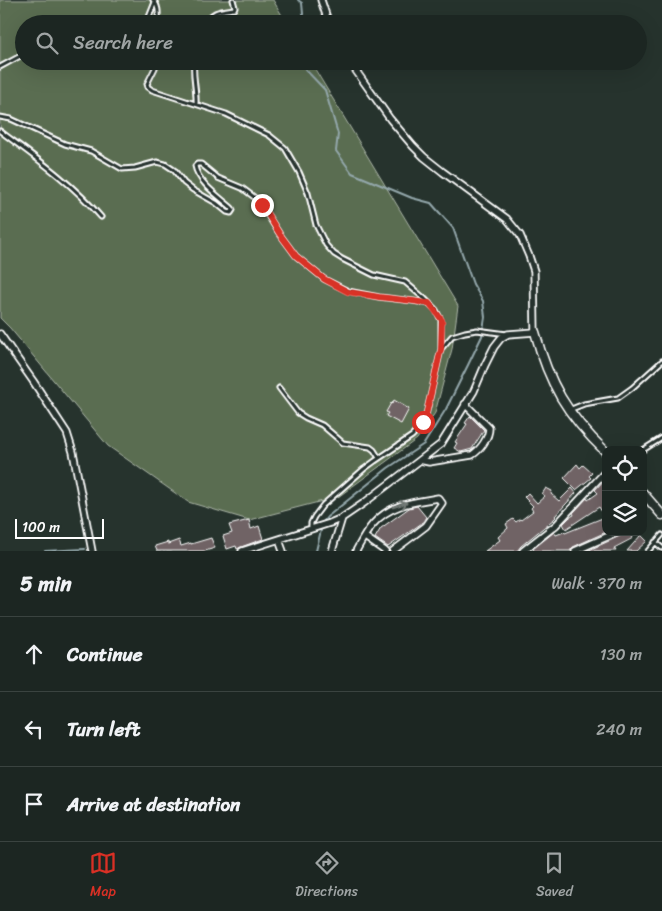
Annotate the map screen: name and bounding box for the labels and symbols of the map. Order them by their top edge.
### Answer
route end [251,194,274,217]
route start [412,411,435,434]
one-way arrow [392,500,408,510]
scale bar [15,516,104,539]

